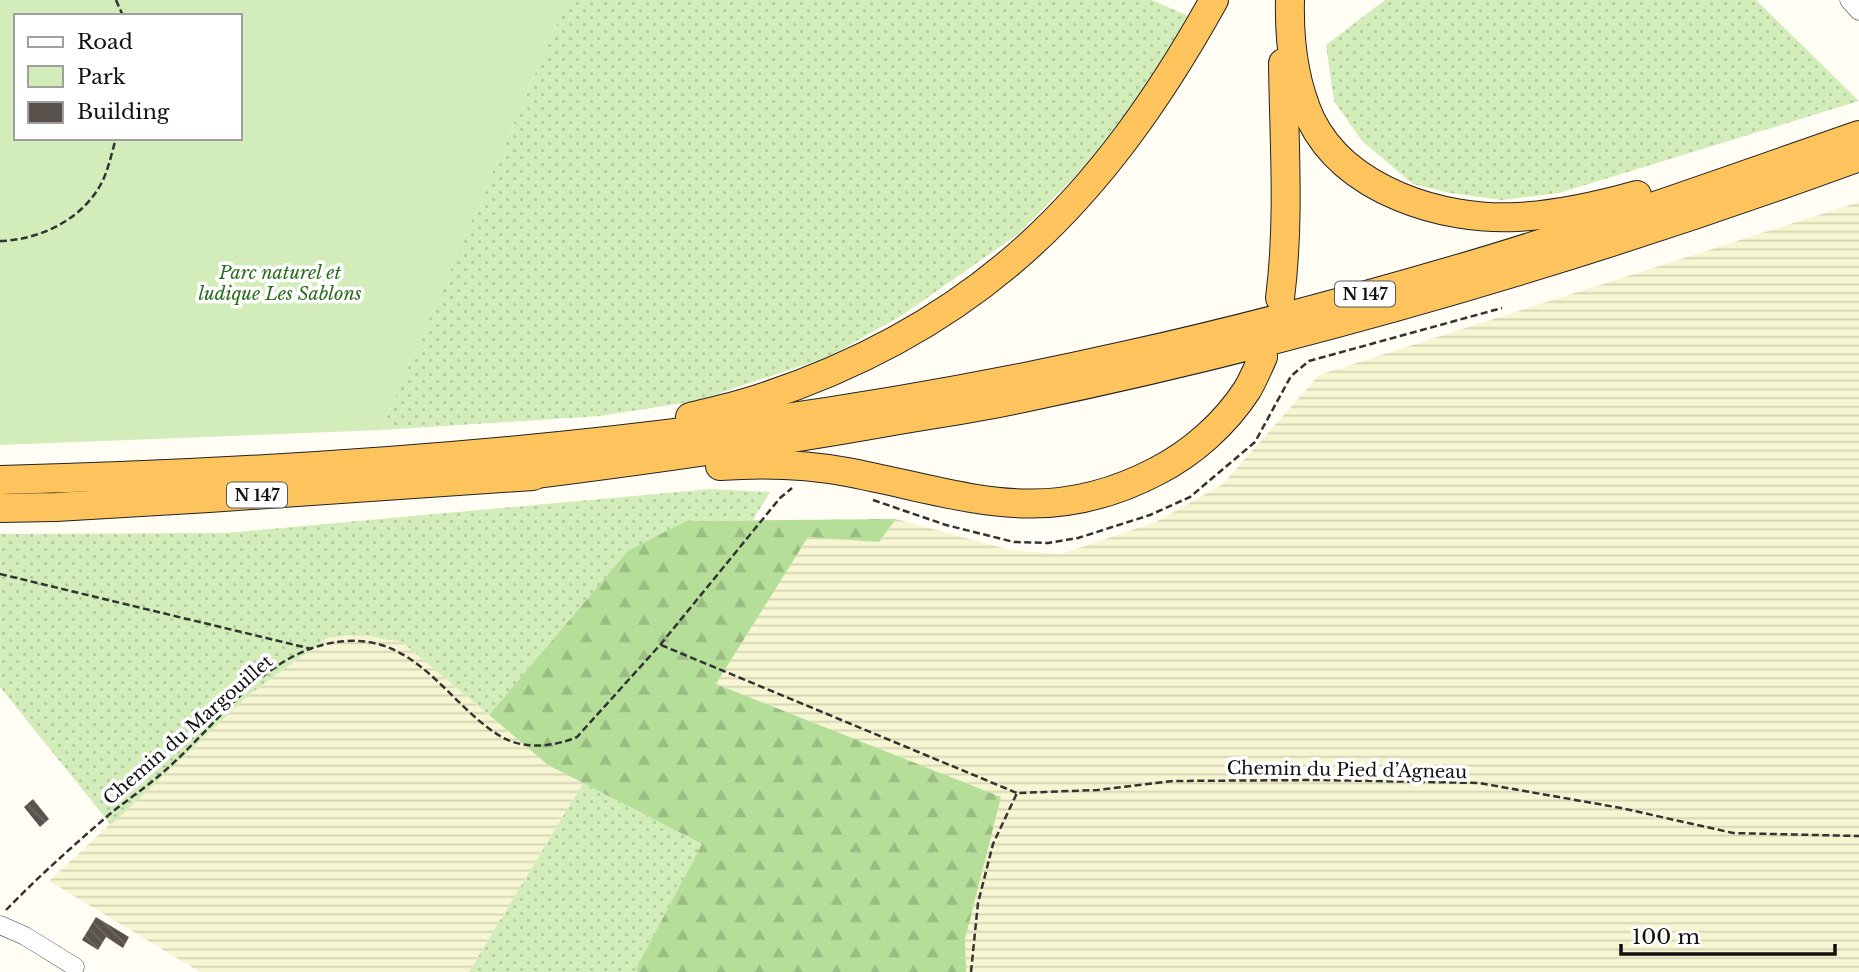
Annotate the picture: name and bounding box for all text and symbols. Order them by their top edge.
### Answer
legend [14,14,242,140]
text: Road [77,29,133,55]
text: Park [77,64,126,90]
text: Building [77,99,170,125]
park label: Parc naturel et ludique Les Sablons [198,262,362,305]
road number: N 147 [1335,282,1395,306]
road number: N 147 [227,482,287,508]
street label: Chemin du Margouillet [99,650,277,810]
street label: Chemin du Pied d’Agneau [1227,757,1467,783]
scale bar [1621,912,1834,956]
text: 100 m [1632,924,1700,950]

